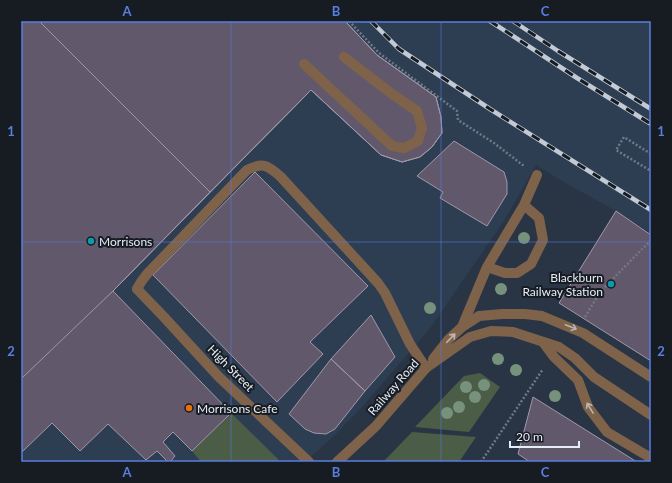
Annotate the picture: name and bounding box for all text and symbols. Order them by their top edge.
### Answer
text: A [121,3,132,19]
text: B [332,3,341,19]
text: C [541,3,550,19]
text: 1 [7,123,15,139]
text: 1 [657,123,665,139]
place label: Morrisons [99,234,152,249]
marker: Morrisons [86,236,96,246]
place label: Blackburn Railway Station [522,270,603,299]
marker: Blackburn Railway Station [606,279,616,289]
one-way arrow [564,324,576,332]
one-way arrow [446,333,455,343]
street label: High Street [205,342,258,395]
text: 2 [7,343,15,359]
text: 2 [657,343,665,359]
street label: Railway Road [364,356,422,418]
place label: Morrisons Cafe [197,401,278,416]
one-way arrow [585,402,593,414]
marker: Morrisons Cafe [184,403,194,413]
scale bar [510,423,579,449]
text: 20 m [516,429,543,444]
text: A [121,464,132,480]
text: B [332,464,341,480]
text: C [541,464,550,480]

